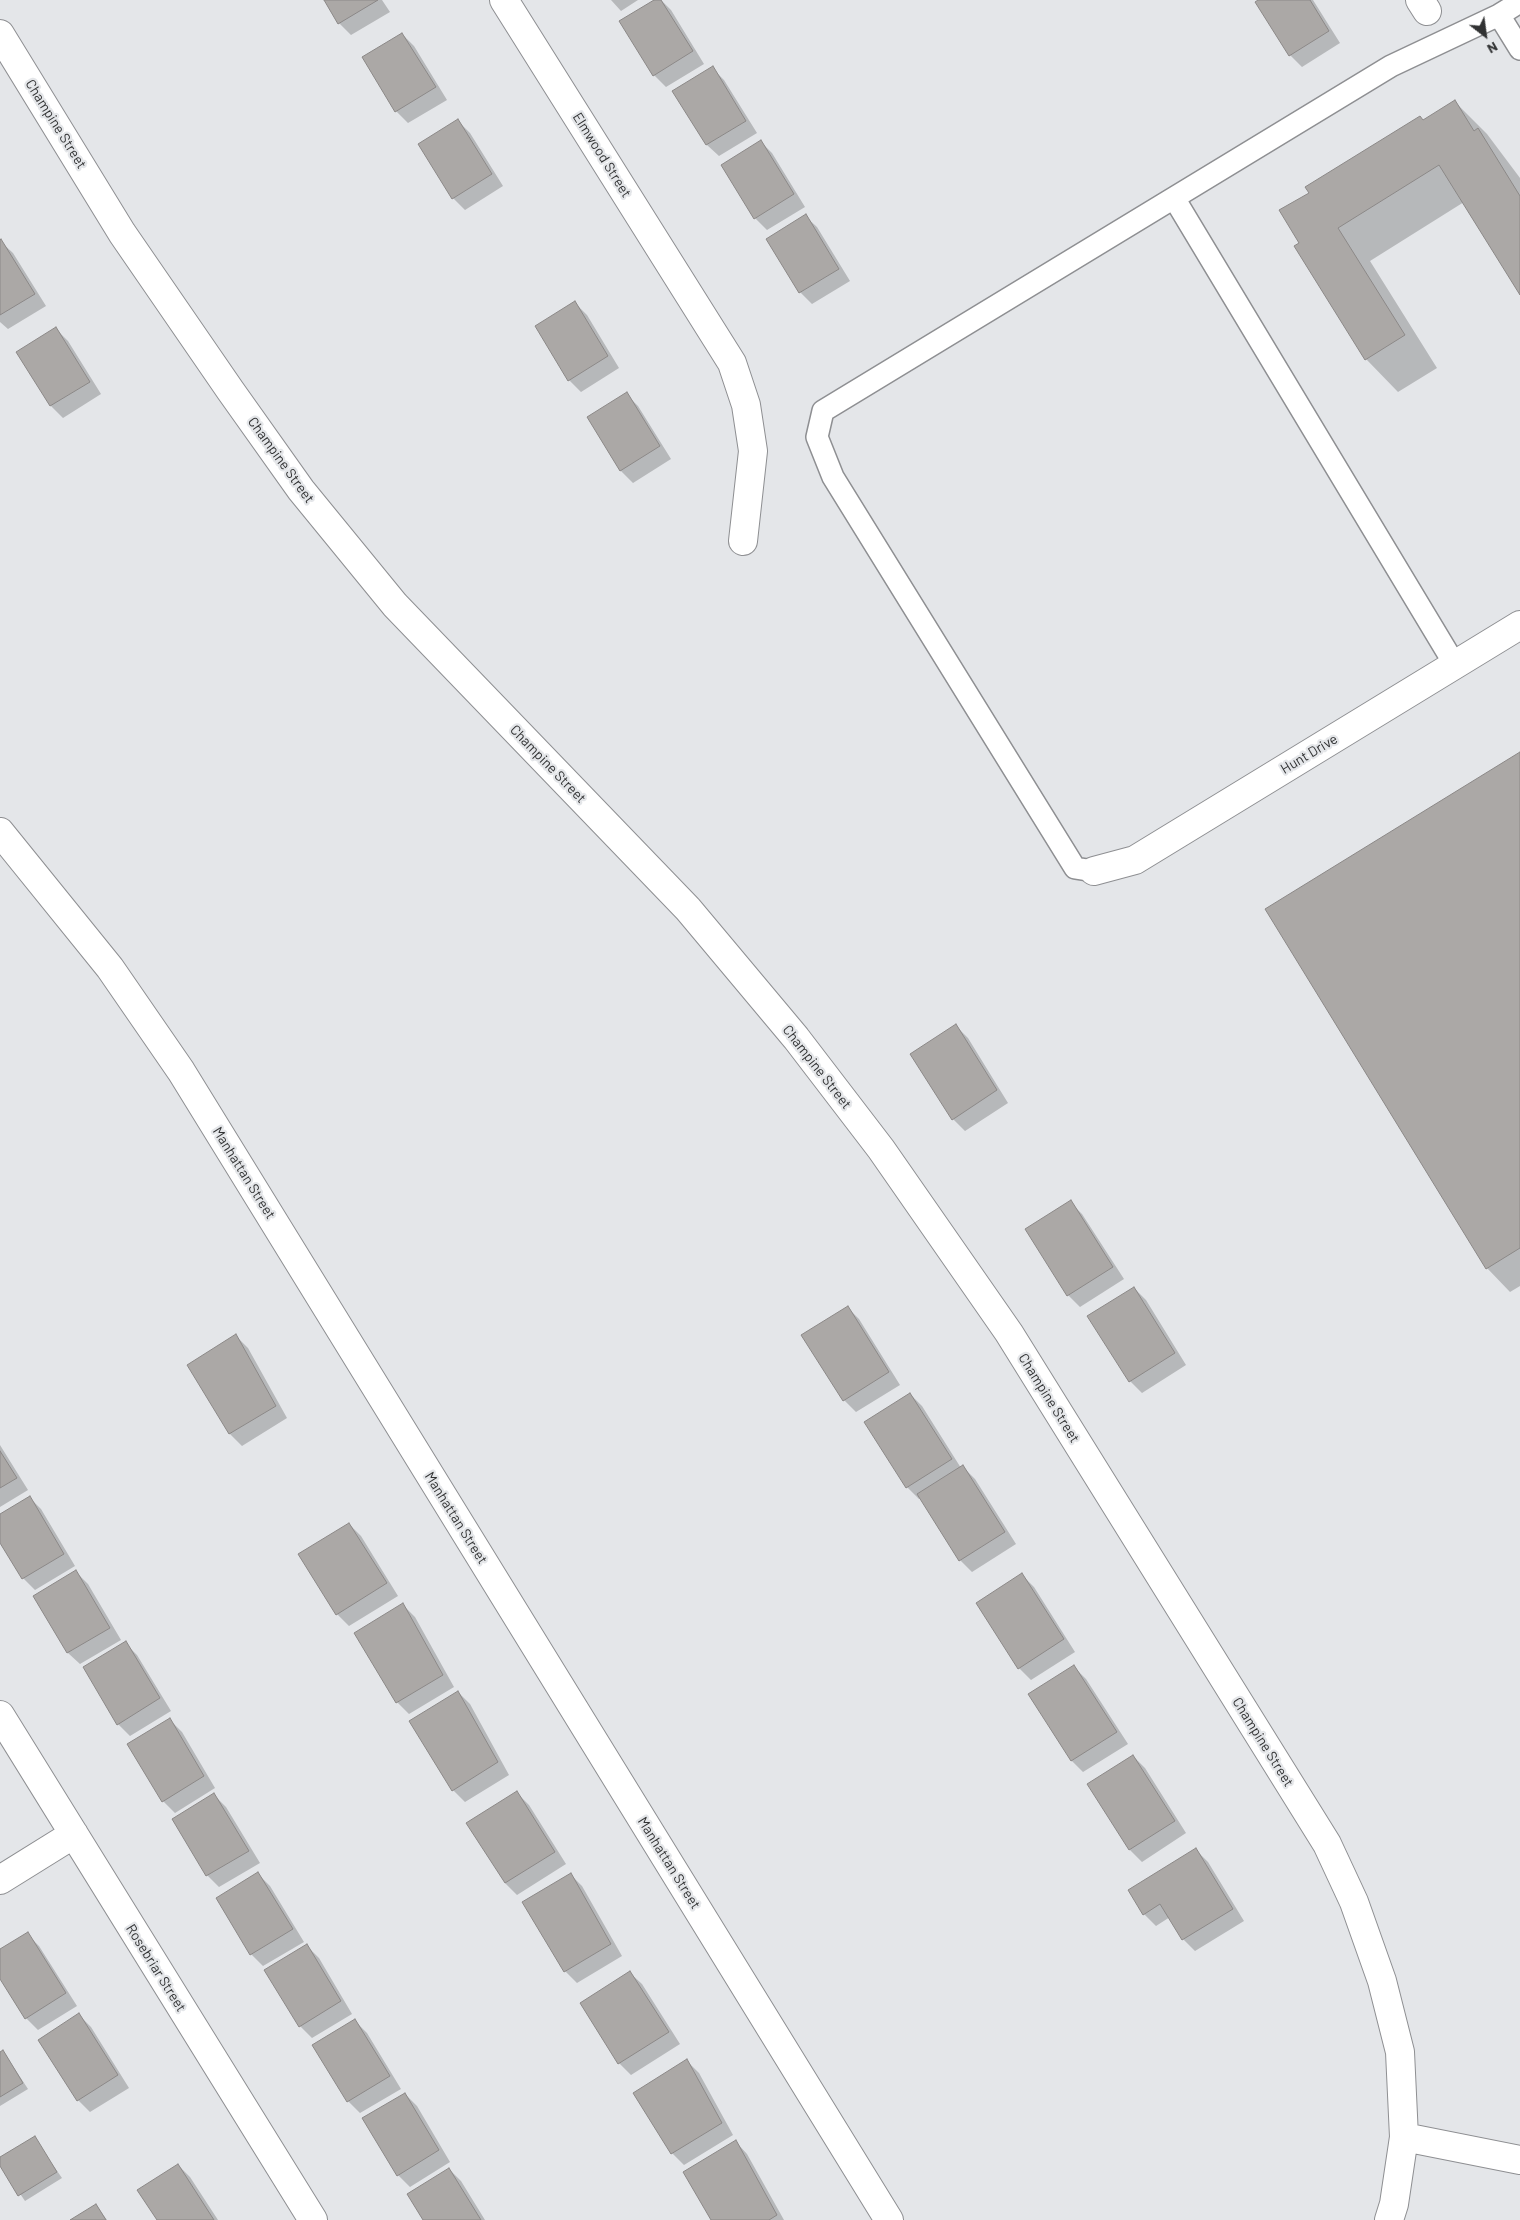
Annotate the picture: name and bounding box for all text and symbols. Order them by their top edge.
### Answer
north arrow [1460,10,1510,60]
text: N [1484,39,1501,58]
street label: Champine Street [22,76,90,172]
street label: Elmwood Street [569,109,635,201]
street label: Champine Street [244,414,318,506]
street label: Champine Street [507,721,589,807]
street label: Hunt Drive [1278,731,1340,777]
street label: Champine Street [779,1022,855,1112]
street label: Manhattan Street [209,1124,279,1222]
street label: Champine Street [1015,1350,1083,1446]
street label: Manhattan Street [421,1469,491,1567]
street label: Champine Street [1229,1694,1297,1790]
street label: Manhattan Street [634,1814,704,1912]
street label: Rosebriar Street [122,1921,190,2015]

